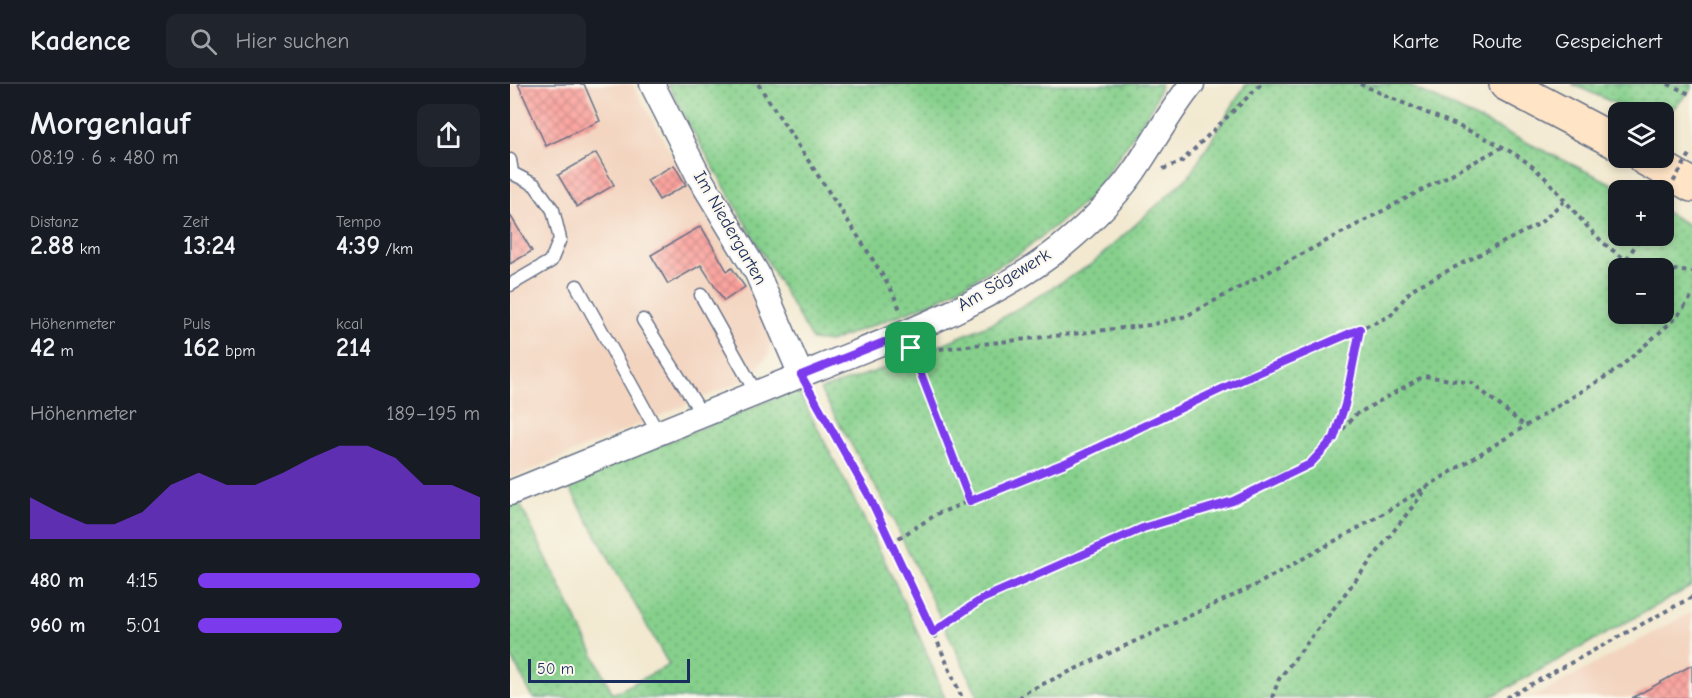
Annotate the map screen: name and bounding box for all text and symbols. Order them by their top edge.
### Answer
search box [166,14,586,68]
text: Kadence [30,25,130,57]
icon: search [187,25,220,58]
text: Hier suchen [235,28,349,54]
text: Karte [1392,29,1439,53]
text: Route [1472,29,1522,53]
text: Gespeichert [1555,29,1662,53]
map controls [1608,102,1674,324]
button: layers [1608,102,1674,168]
text: Morgenlauf [30,104,190,142]
button: share [417,104,480,167]
text: 08:19 · 6 × 480 m [30,146,179,169]
street label: Im Niedergarten [689,167,771,289]
button: + [1608,180,1674,246]
text: Distanz [30,213,79,231]
text: Zeit [183,213,209,231]
text: Tempo [336,213,381,231]
text: 2.88 [30,231,74,261]
text: 13:24 [183,231,236,261]
text: 4:39 [336,231,380,261]
text: km [74,240,101,258]
text: /km [380,240,413,258]
street label: Am Sägewerk [954,244,1054,316]
button: − [1608,258,1674,324]
text: Höhenmeter [30,315,115,333]
text: Puls [183,315,210,333]
text: kcal [336,315,363,333]
pin [885,322,936,373]
icon: arrive [894,331,927,364]
text: 42 [30,333,55,363]
text: 162 [183,333,220,363]
text: 214 [336,333,371,363]
text: m [55,342,74,360]
text: bpm [220,342,255,360]
text: Höhenmeter [30,402,137,425]
text: 189–195 m [387,402,480,425]
text: 480 m [30,569,84,592]
text: 4:15 [126,569,158,592]
text: 960 m [30,614,85,637]
text: 5:01 [126,614,161,637]
scale bar [528,656,690,684]
text: 50 m [537,660,574,678]

